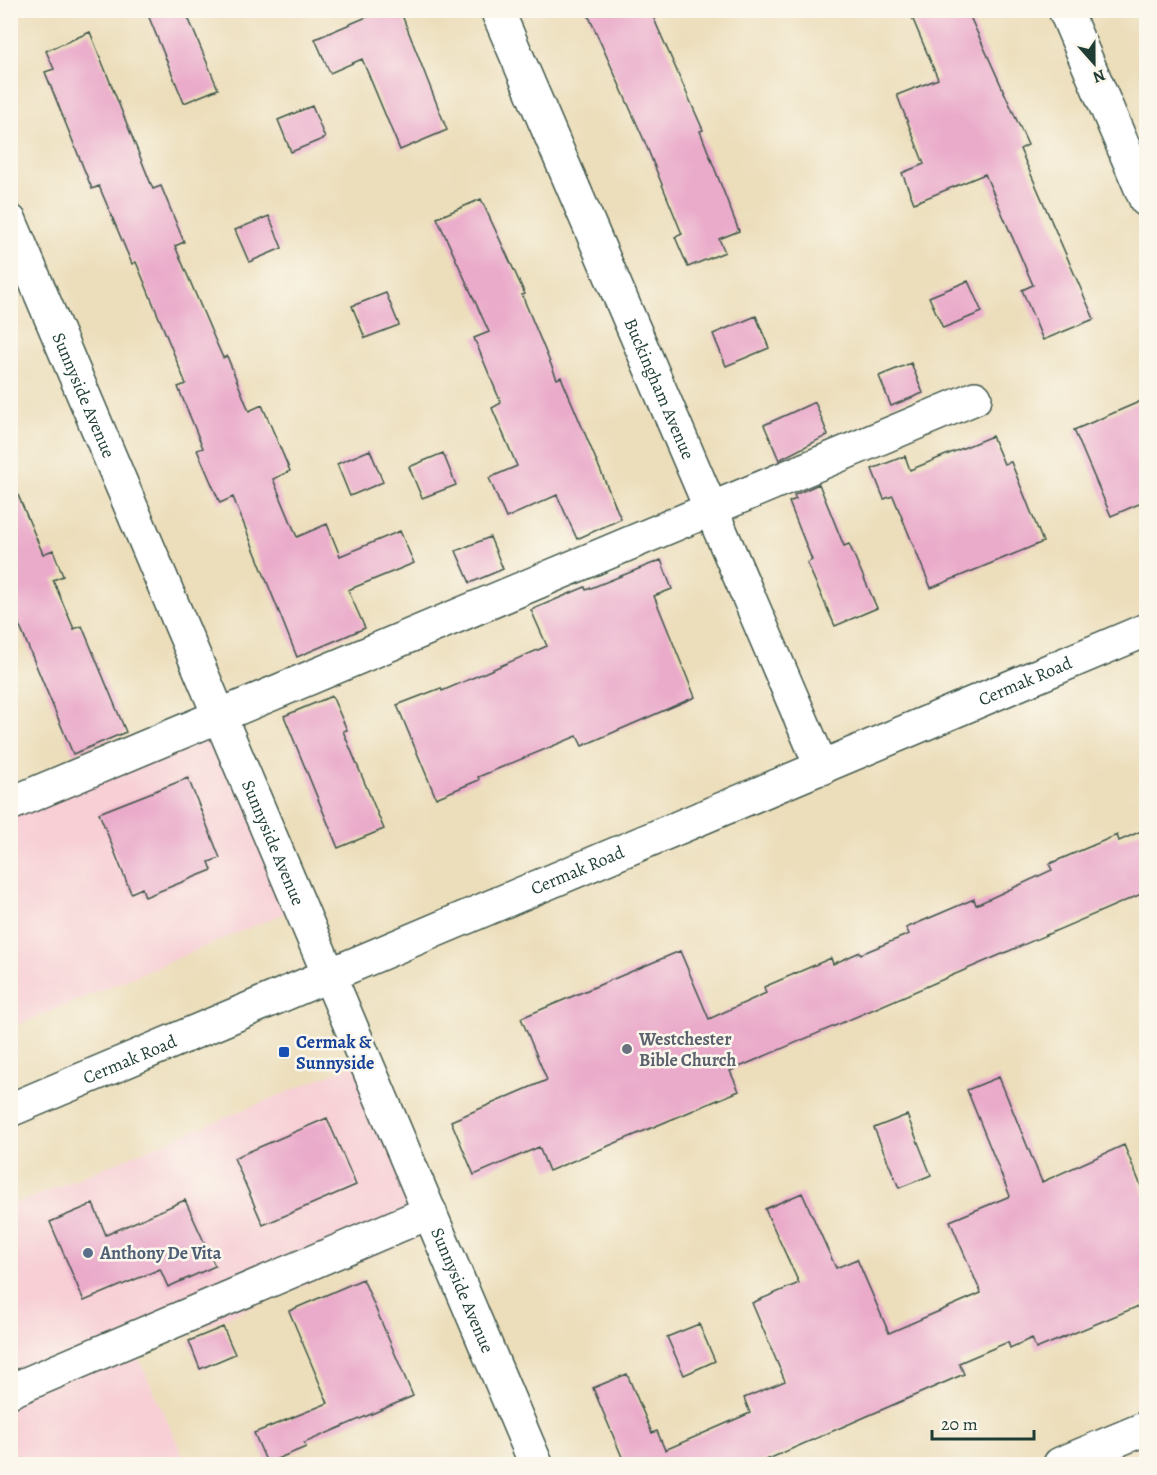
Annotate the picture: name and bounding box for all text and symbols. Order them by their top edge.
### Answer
north arrow [1064,33,1124,93]
text: N [1089,64,1108,89]
street label: Buckingham Avenue [619,314,700,463]
street label: Sunnyside Avenue [46,329,121,461]
street label: Cermak Road [975,651,1076,711]
street label: Sunnyside Avenue [236,776,310,909]
street label: Cermak Road [527,840,628,901]
place label: Westchester Bible Church [638,1027,737,1072]
street label: Cermak Road [79,1029,180,1090]
place label: Cermak & Sunnyside [296,1030,374,1075]
marker: Westchester Bible Church [620,1042,634,1056]
marker: Cermak & Sunnyside [277,1045,291,1059]
street label: Sunnyside Avenue [425,1224,500,1357]
place label: Anthony De Vita [99,1241,222,1265]
marker: Anthony De Vita [81,1246,95,1260]
scale bar [932,1403,1034,1441]
text: 20 m [941,1412,978,1436]

